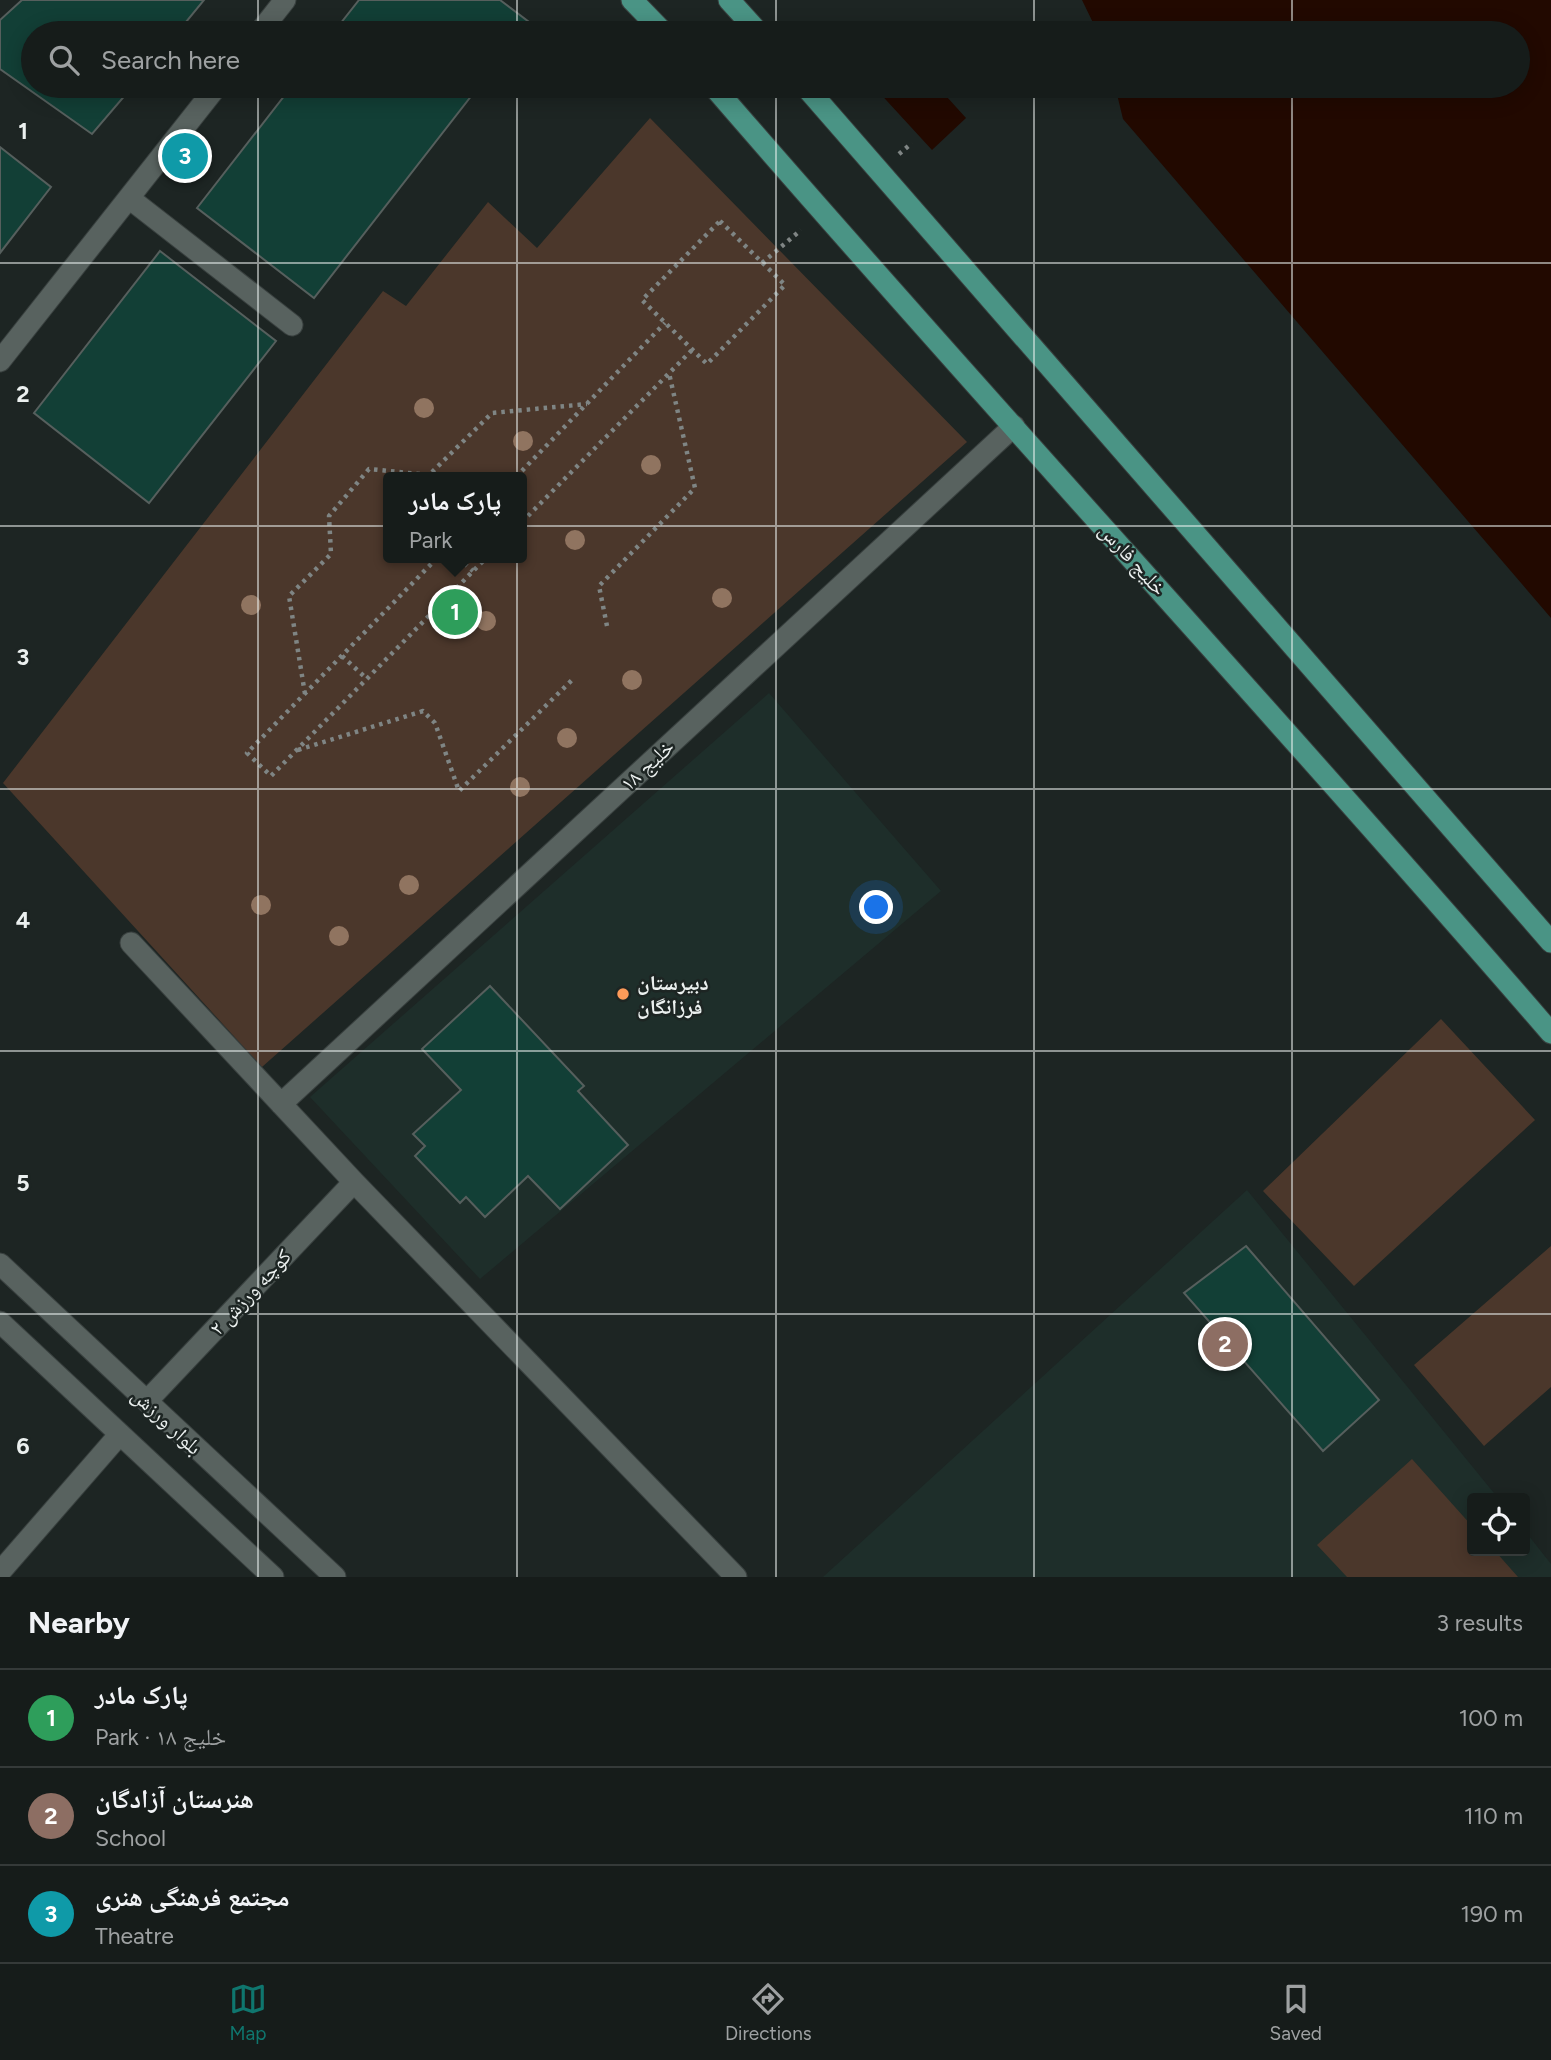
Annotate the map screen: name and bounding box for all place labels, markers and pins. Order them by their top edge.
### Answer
pin: 3 [162,130,208,182]
pin: 1 [432,586,478,638]
place label: دبیرستان فرزانگان [637,970,709,1019]
marker: دبیرستان فرزانگان [615,986,631,1002]
pin: 2 [1202,1318,1248,1370]

